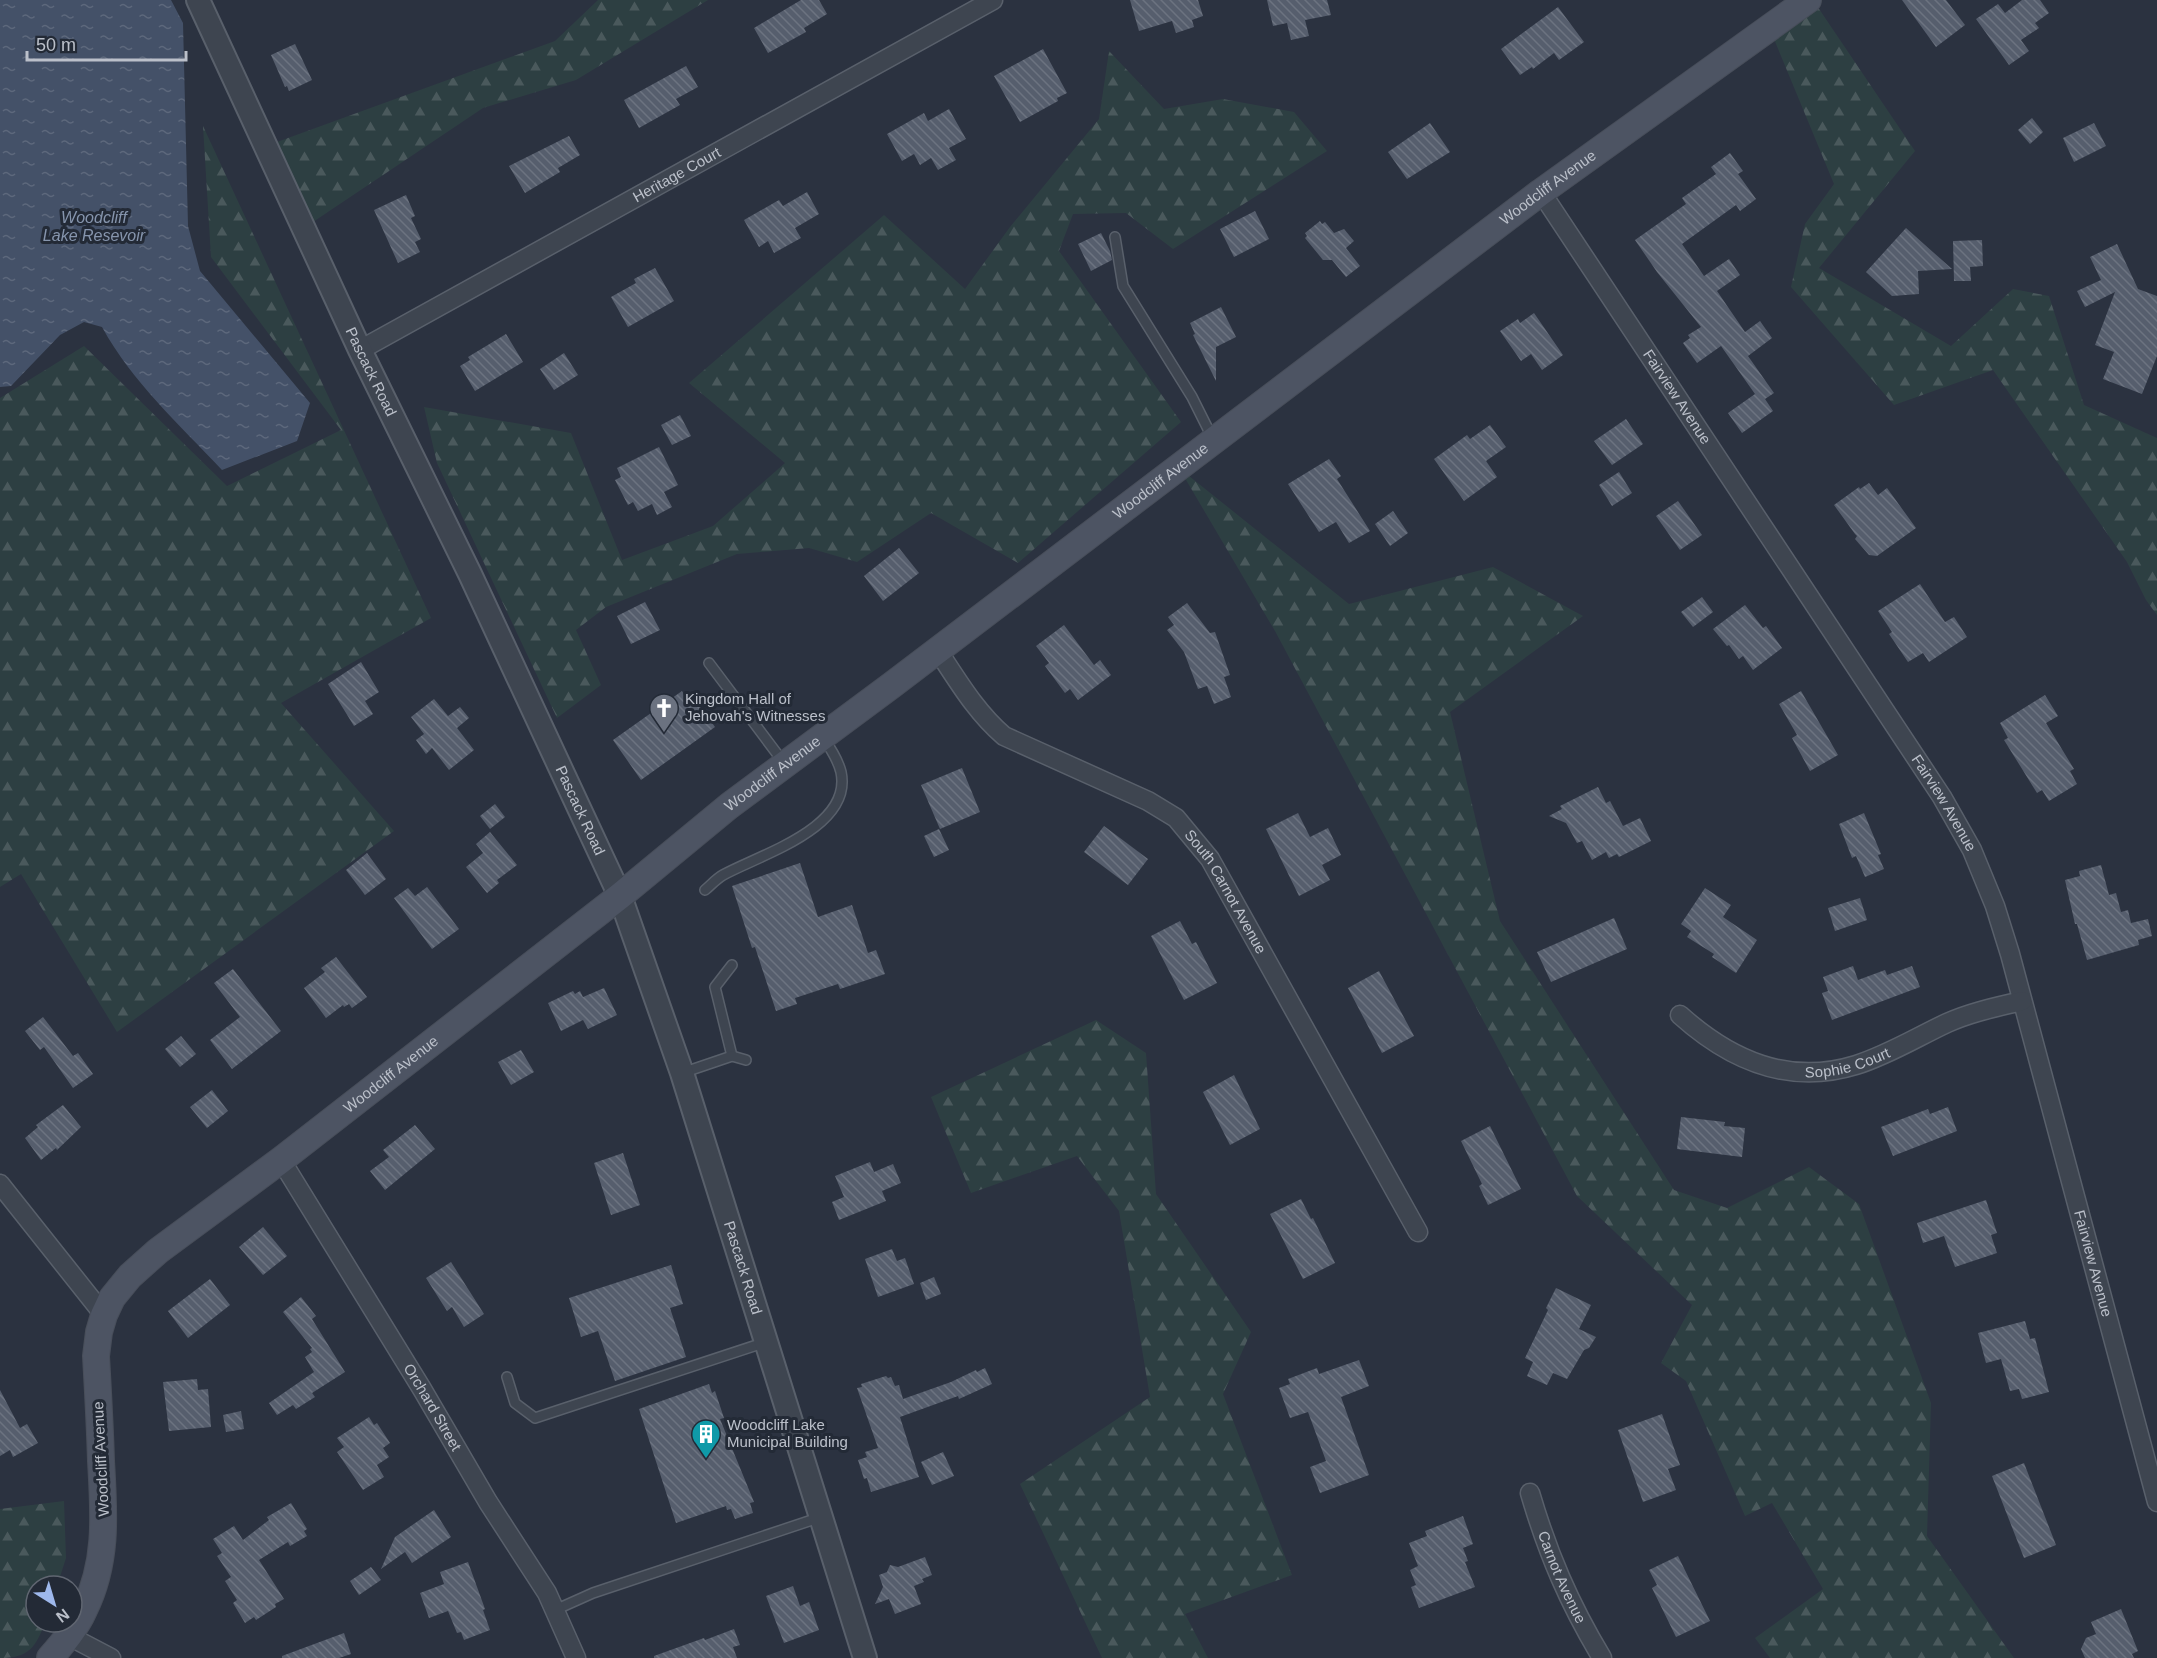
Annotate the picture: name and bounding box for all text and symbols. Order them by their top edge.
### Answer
scale bar [27,24,186,62]
text: 50 m [36,35,76,55]
street label: Heritage Court [630,143,724,205]
street label: Woodcliff Avenue [1496,146,1599,228]
water label: Woodcliff Lake Resevoir [43,209,146,244]
street label: Pascack Road [343,324,400,419]
street label: Fairview Avenue [1640,346,1715,447]
street label: Woodcliff Avenue [1109,439,1211,522]
place label: Kingdom Hall of Jehovah's Witnesses [685,690,825,724]
church icon: Kingdom Hall of Jehovah's Witnesses [648,692,680,734]
street label: Woodcliff Avenue [721,732,824,814]
street label: Fairview Avenue [1908,751,1980,854]
street label: Pascack Road [552,763,609,858]
street label: South Carnot Avenue [1181,826,1270,957]
street label: Woodcliff Avenue [340,1032,441,1116]
street label: Sophie Court [1805,1043,1893,1080]
street label: Fairview Avenue [2071,1208,2116,1319]
street label: Pascack Road [721,1219,766,1316]
street label: Orchard Street [400,1360,466,1454]
street label: Woodcliff Avenue [89,1401,112,1517]
place label: Woodcliff Lake Municipal Building [727,1416,848,1450]
building icon: Woodcliff Lake Municipal Building [690,1418,722,1460]
street label: Carnot Avenue [1535,1529,1590,1626]
north arrow [24,1574,84,1634]
text: N [53,1605,72,1626]

